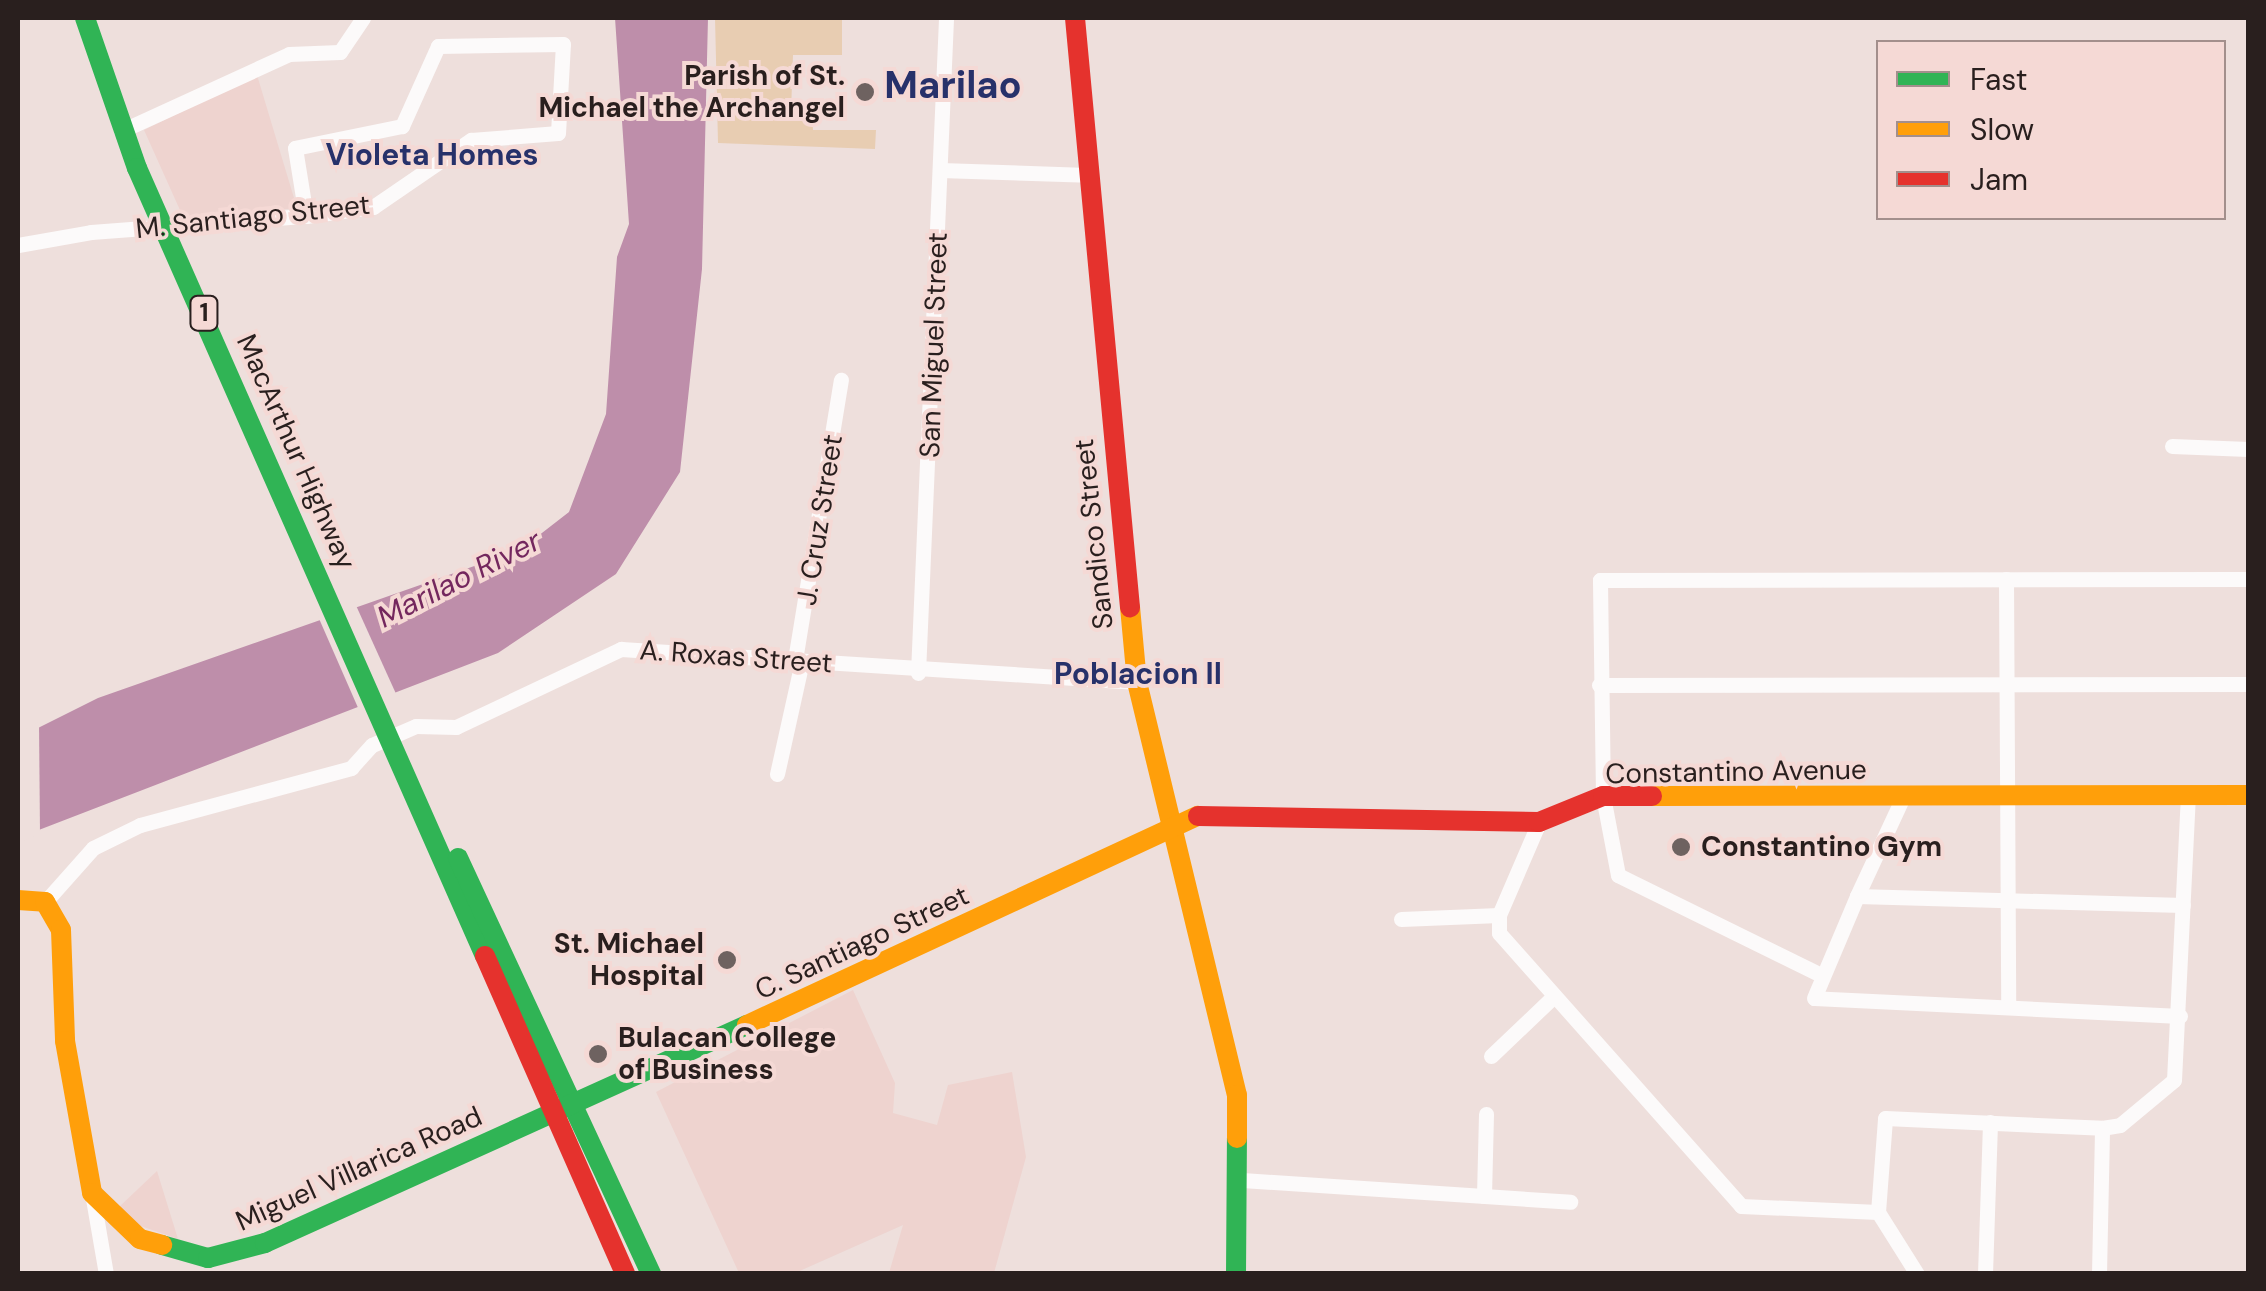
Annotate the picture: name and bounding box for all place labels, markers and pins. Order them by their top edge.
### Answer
place label: Parish of St. Michael the Archangel [539,59,845,125]
marker: Parish of St. Michael the Archangel [854,81,876,103]
place label: Constantino Gym [1701,830,1942,864]
marker: Constantino Gym [1670,836,1692,858]
place label: St. Michael Hospital [554,927,704,993]
marker: St. Michael Hospital [714,947,740,973]
place label: Bulacan College of Business [618,1021,836,1087]
marker: Bulacan College of Business [587,1043,609,1065]

